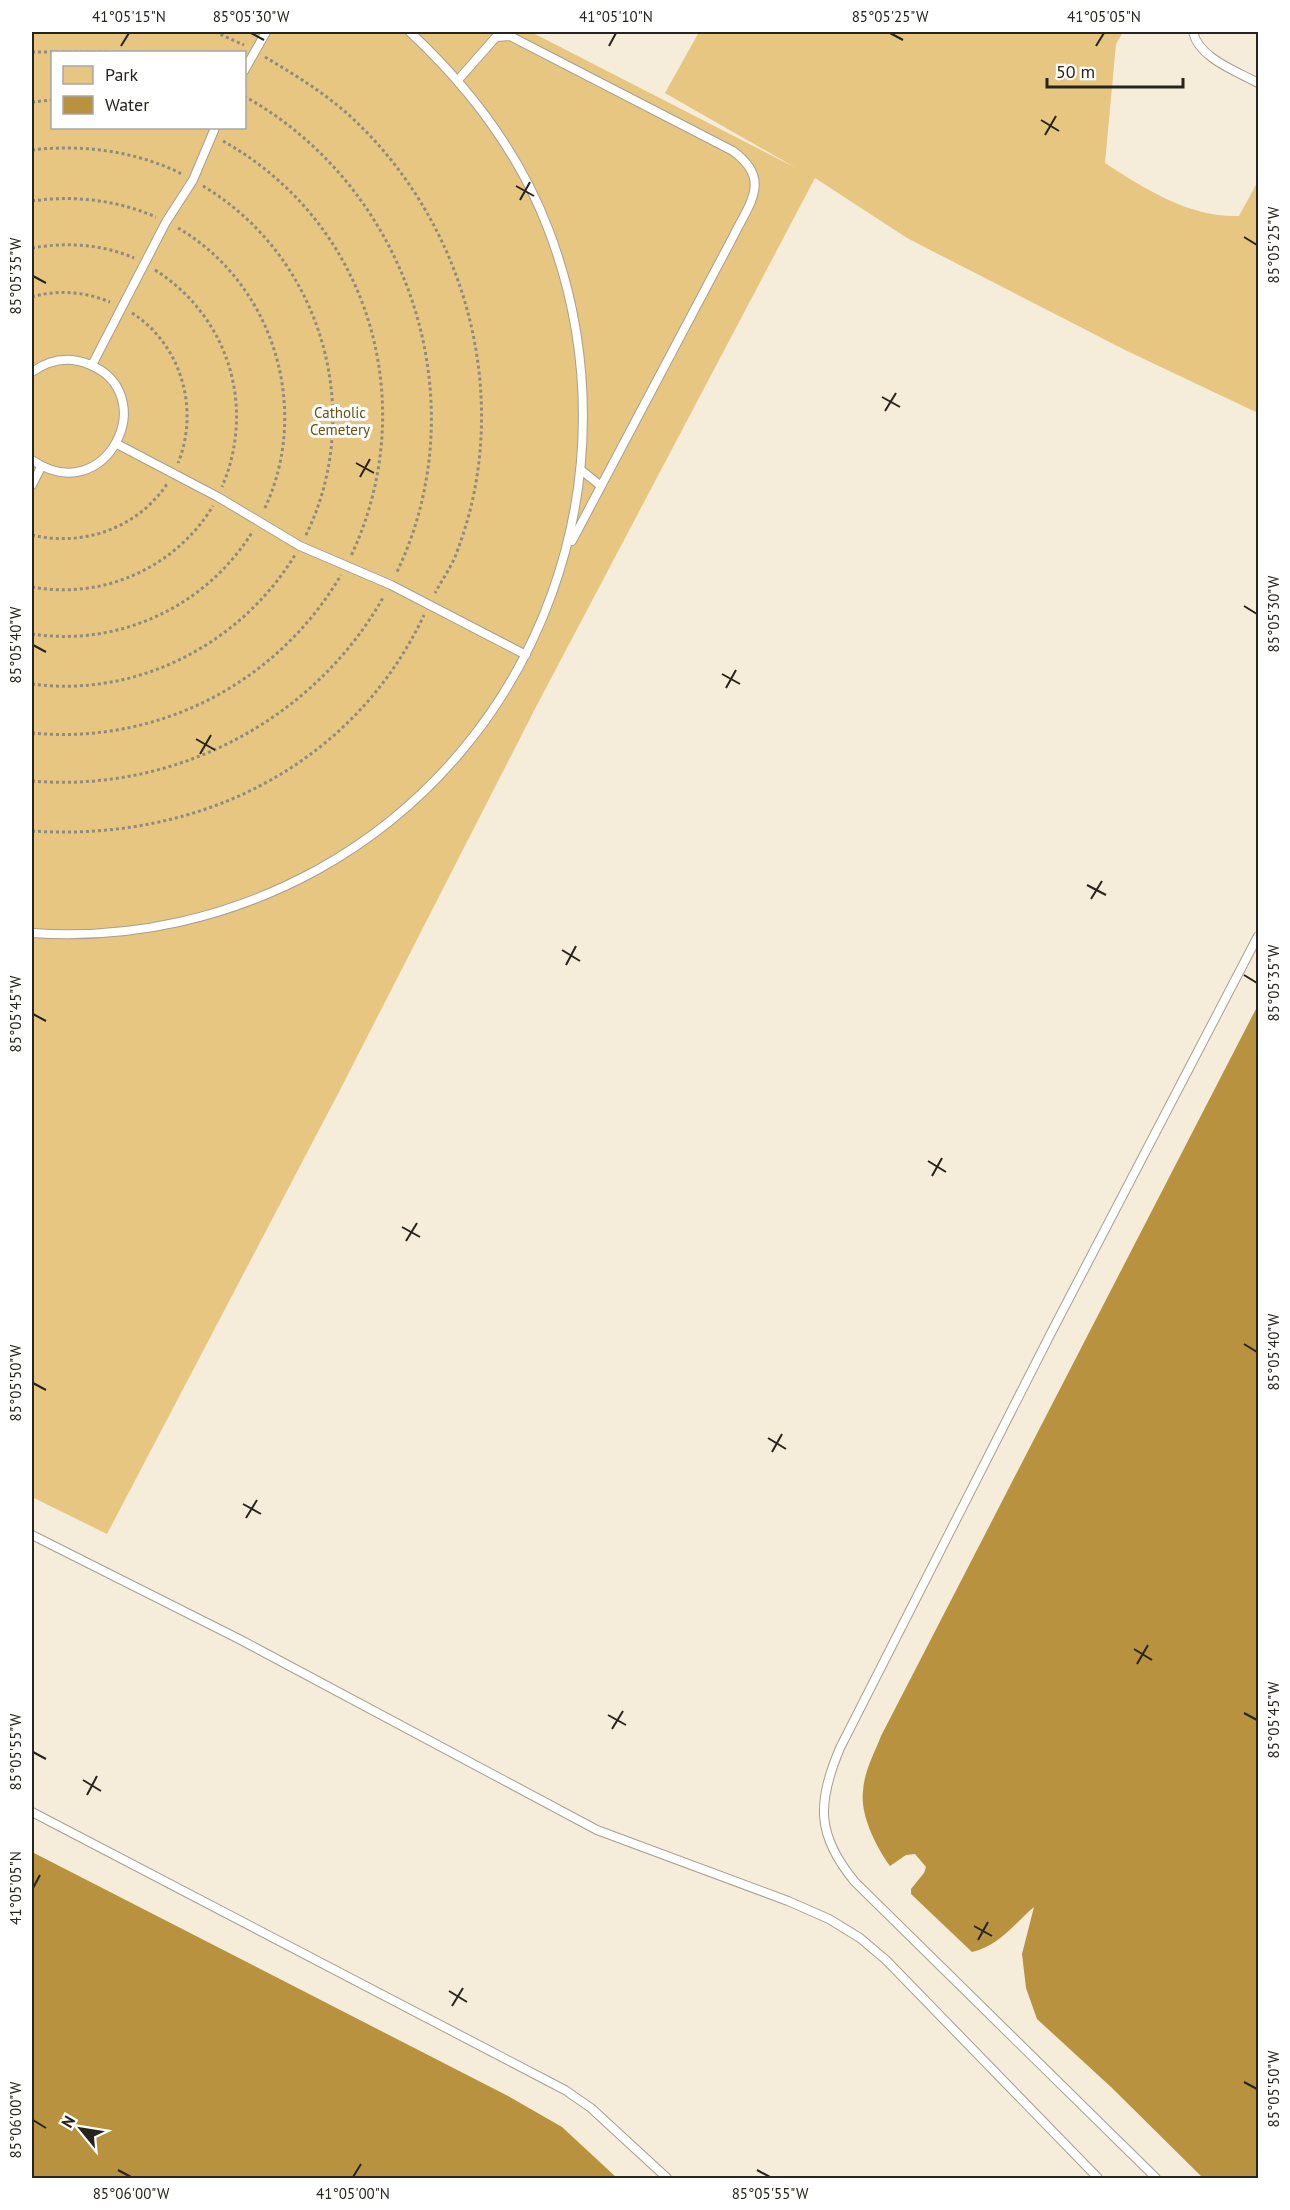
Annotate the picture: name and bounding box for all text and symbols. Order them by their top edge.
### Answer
text: 41°05'15"N [92,7,166,26]
text: 85°05'30"W [213,7,290,26]
text: 41°05'10"N [579,7,653,26]
text: 85°05'25"W [852,7,929,26]
text: 41°05'05"N [1067,7,1141,26]
legend [51,51,246,129]
scale bar [1047,51,1184,89]
text: 50 m [1056,60,1095,83]
text: Park [105,63,138,86]
text: Water [105,93,149,116]
text: 85°05'25"W [1264,206,1283,283]
text: 85°05'35"W [6,237,25,314]
park label: Catholic Cemetery [310,403,370,439]
text: 85°05'30"W [1264,575,1283,652]
text: 85°05'40"W [6,606,25,683]
text: 85°05'35"W [1264,944,1283,1021]
text: 85°05'45"W [6,975,25,1052]
text: 85°05'40"W [1264,1313,1283,1390]
text: 85°05'50"W [6,1344,25,1421]
text: 85°05'45"W [1264,1681,1283,1758]
text: 85°05'55"W [6,1713,25,1790]
text: 41°05'05"N [6,1851,25,1925]
text: 85°05'50"W [1264,2050,1283,2127]
text: 85°06'00"W [6,2081,25,2158]
north arrow [51,2099,111,2159]
text: N [57,2112,79,2131]
text: 85°06'00"W [93,2184,170,2203]
text: 41°05'00"N [316,2184,390,2203]
text: 85°05'55"W [732,2184,809,2203]

